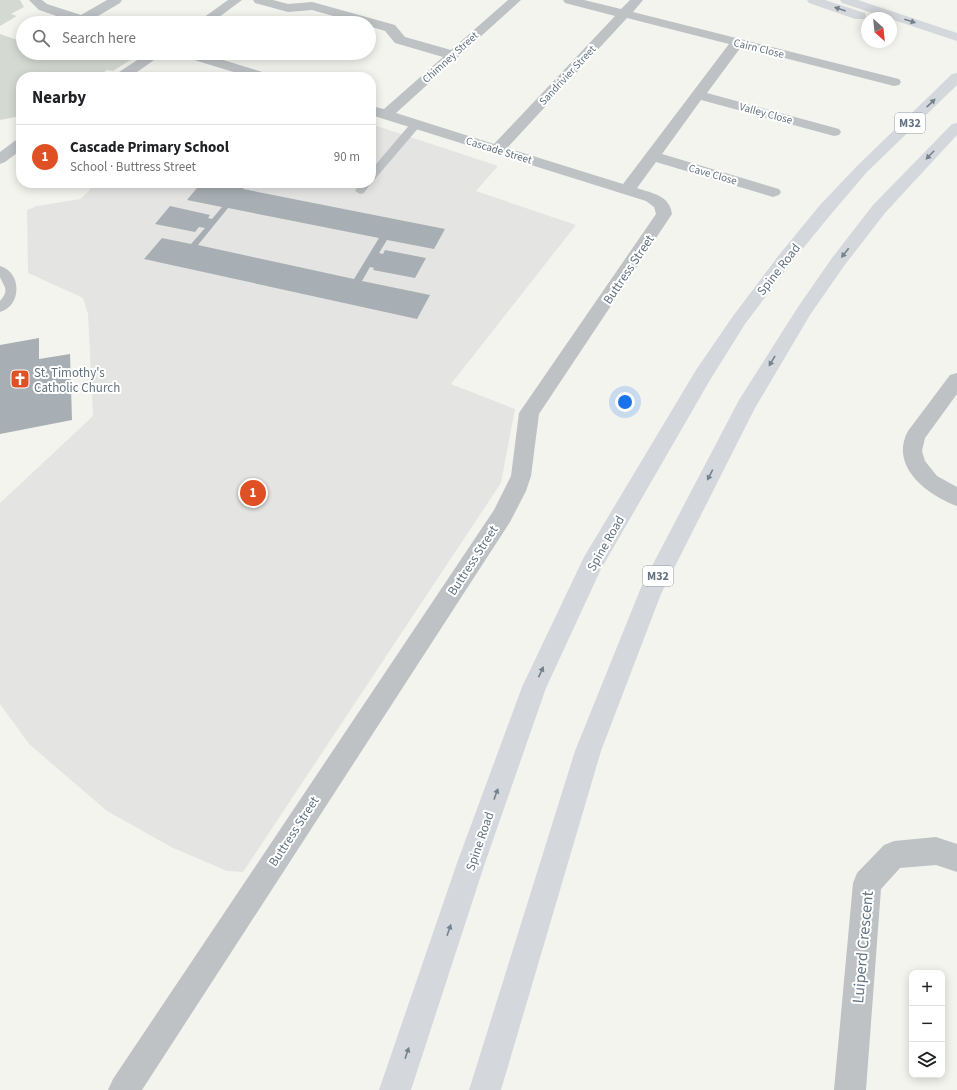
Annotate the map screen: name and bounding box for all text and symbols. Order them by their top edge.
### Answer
one-way arrow [834,6,846,12]
north arrow [861,12,897,48]
search box [16,16,376,60]
one-way arrow [904,18,916,24]
icon: search [30,27,52,49]
text: Search here [62,28,136,49]
street label: Chimney Street [419,28,482,87]
street label: Cairn Close [732,35,786,62]
street label: Sandrivier Street [536,42,599,109]
text: Nearby [32,86,86,110]
one-way arrow [926,98,936,108]
street label: Valley Close [738,99,795,128]
road number: M32 [895,113,925,133]
street label: Cascade Street [464,133,534,168]
text: Cascade Primary School [70,137,229,158]
text: 1 [42,148,48,166]
text: 90 m [334,148,360,166]
one-way arrow [925,150,935,160]
text: School · Buttress Street [70,158,196,176]
street label: Cave Close [687,160,739,189]
street label: Buttress Street [599,231,659,308]
street label: Spine Road [753,240,805,299]
one-way arrow [841,248,849,259]
one-way arrow [768,356,776,366]
place label: St. Timothy's Catholic Church [34,364,120,397]
church icon: St. Timothy's Catholic Church [9,368,31,390]
your location [615,392,635,412]
one-way arrow [707,469,713,481]
pin: 1 [240,478,266,508]
street label: Spine Road [583,512,629,575]
street label: Buttress Street [443,522,503,599]
road number: M32 [643,566,673,586]
one-way arrow [538,666,544,678]
one-way arrow [493,787,499,799]
street label: Buttress Street [264,793,324,870]
street label: Spine Road [461,809,498,873]
street label: Luiperd Crescent [847,889,879,1004]
one-way arrow [446,923,452,935]
map controls [909,970,945,1078]
button: + [909,970,945,1006]
button: − [909,1006,945,1042]
button: layers [909,1042,945,1078]
one-way arrow [405,1047,411,1059]

